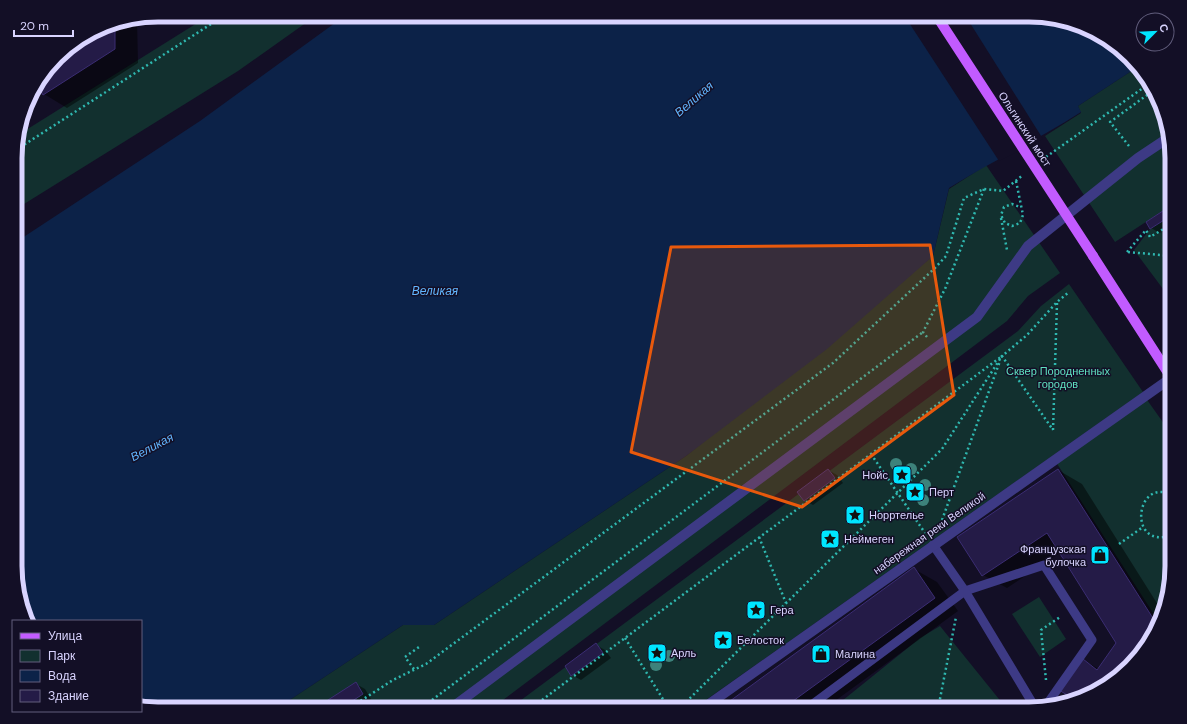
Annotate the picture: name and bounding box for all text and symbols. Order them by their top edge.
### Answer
scale bar [14,12,73,38]
north arrow [1135,12,1175,52]
text: 20 m [20,18,49,34]
text: С [1156,21,1172,34]
water label: Великая [671,77,717,120]
street label: Ольгинский мост [996,89,1054,169]
water label: Великая [412,283,459,299]
park label: Сквер Породненных городов [1006,364,1110,391]
water label: Великая [128,429,177,465]
place icon: Нойс [891,464,913,486]
place label: Нойс [862,468,888,482]
place icon: Перт [904,481,926,503]
place label: Перт [929,485,954,499]
street label: набережная реки Великой [870,489,988,577]
place icon: Норртелье [844,504,866,526]
place label: Норртелье [869,508,924,522]
place icon: Неймеген [819,528,841,550]
place label: Неймеген [844,532,894,546]
place label: Французская булочка [1020,542,1087,569]
shop icon: Французская булочка [1089,544,1111,566]
place icon: Гера [745,599,767,621]
place label: Гера [770,603,794,617]
legend [12,620,142,712]
text: Улица [48,628,82,644]
place icon: Белосток [712,629,734,651]
place label: Белосток [737,633,784,647]
place icon: Арль [646,642,668,664]
shop icon: Малина [810,643,832,665]
place label: Арль [671,646,696,660]
place label: Малина [835,647,876,661]
text: Парк [48,648,76,664]
text: Вода [48,668,76,684]
text: Здание [48,688,89,704]

